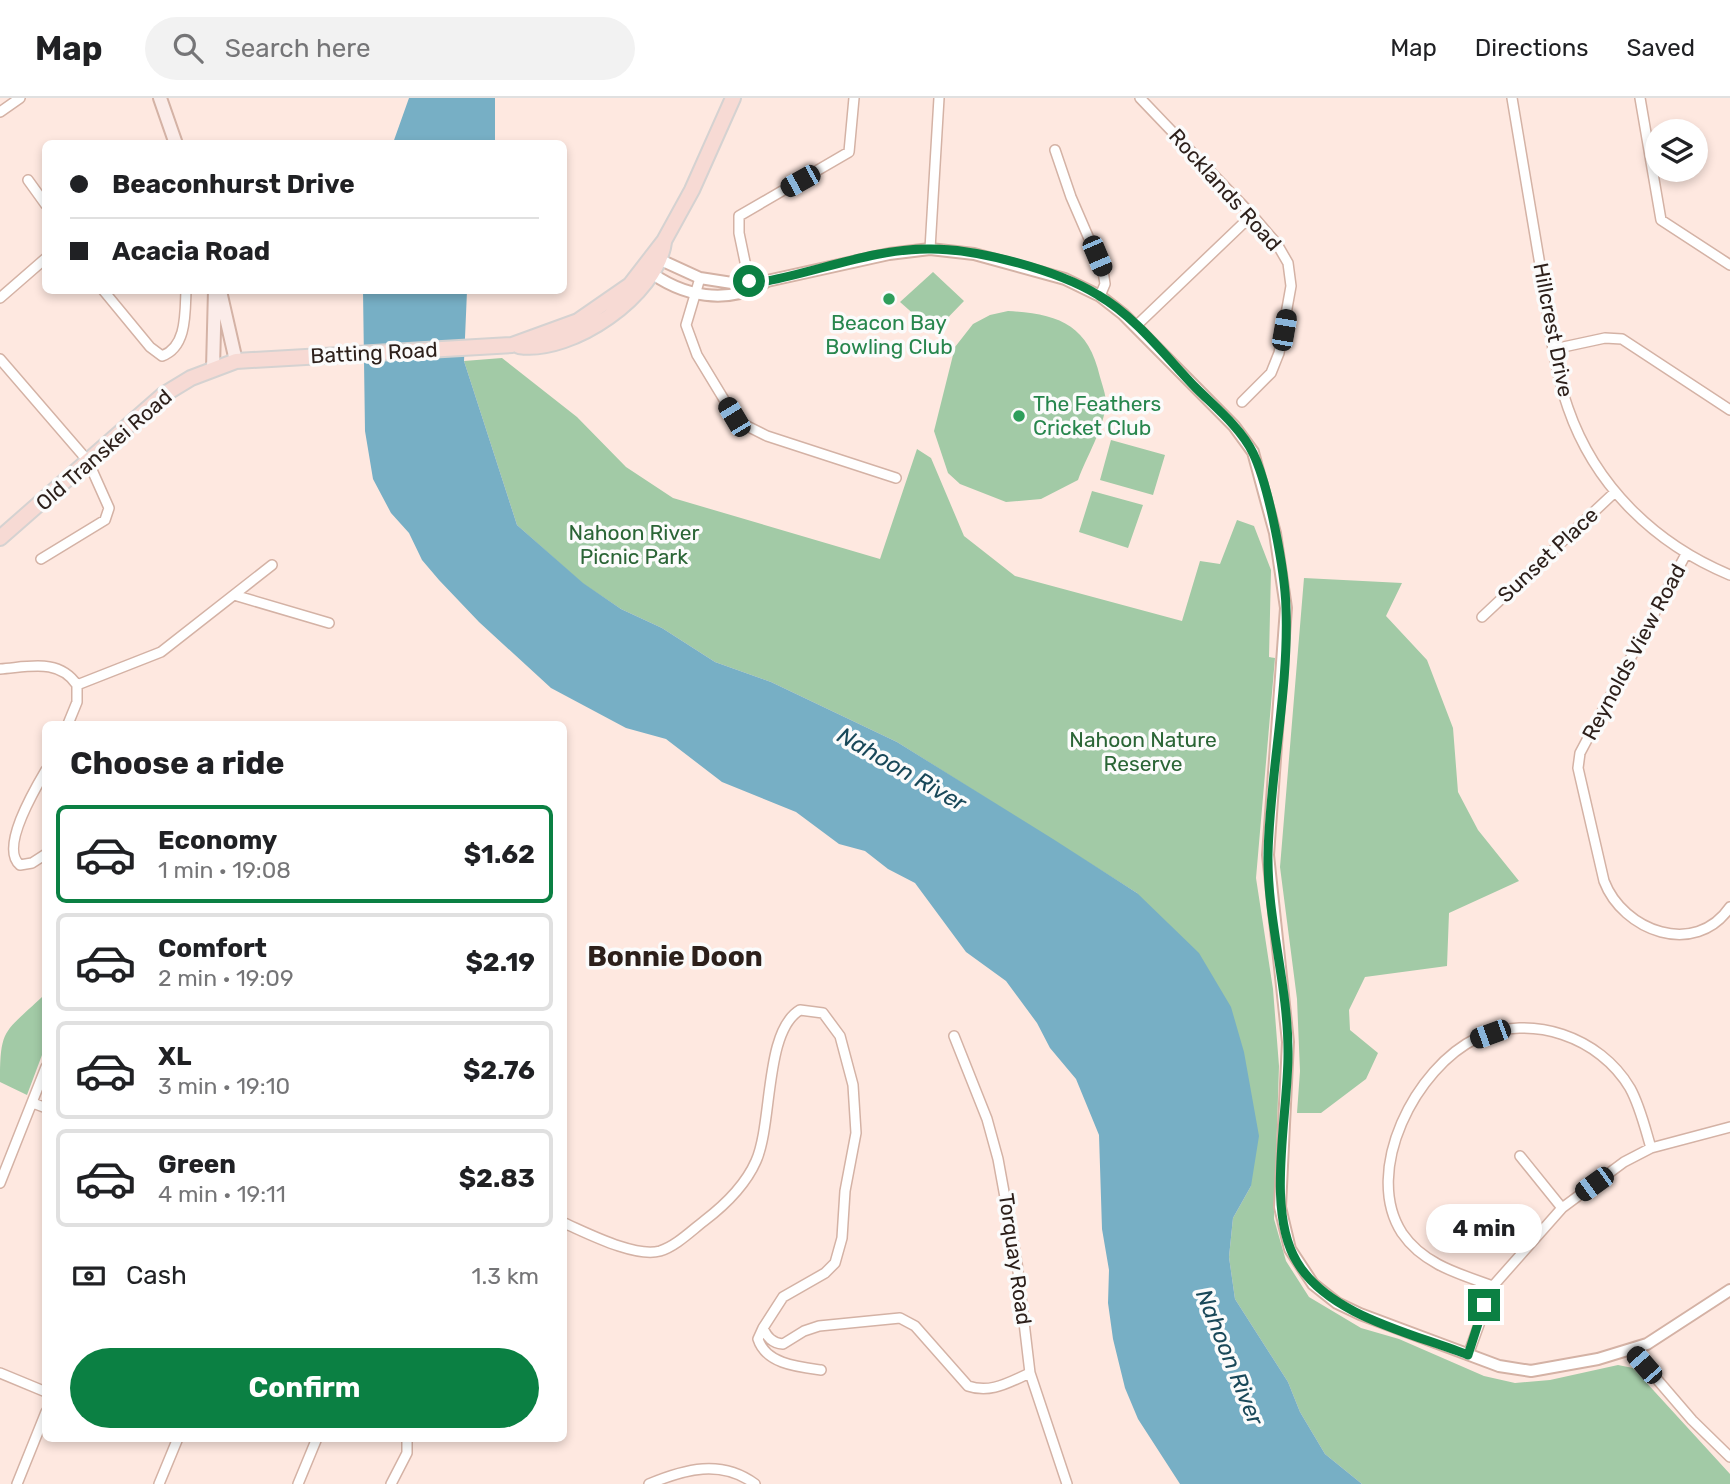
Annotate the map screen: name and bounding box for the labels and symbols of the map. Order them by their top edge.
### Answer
street label: Rocklands Road [1164,123,1287,256]
car [777,162,824,200]
car [1080,233,1115,279]
street label: Hillcrest Drive [1528,261,1579,399]
route start [733,265,765,297]
marker: Beacon Bay Bowling Club [881,291,897,307]
car [1271,307,1298,353]
place label: Beacon Bay Bowling Club [825,310,953,359]
street label: Batting Road [310,337,438,368]
street label: Old Transkei Road [31,384,177,515]
place label: The Feathers Cricket Club [1033,391,1161,440]
car [715,394,754,440]
marker: The Feathers Cricket Club [1011,408,1027,424]
street label: Sunset Place [1492,502,1603,607]
park label: Nahoon River Picnic Park [569,520,699,569]
street label: Reynolds View Road [1577,559,1691,744]
water label: Nahoon River [833,721,972,818]
park label: Nahoon Nature Reserve [1069,727,1217,776]
district label: Bonnie Doon [587,940,763,973]
car [1467,1017,1514,1051]
car [1571,1163,1618,1205]
street label: Torquay Road [994,1192,1037,1326]
callout: 4 min [1426,1204,1542,1252]
water label: Nahoon River [1190,1285,1270,1430]
route end [1468,1289,1500,1321]
car [1623,1342,1666,1388]

